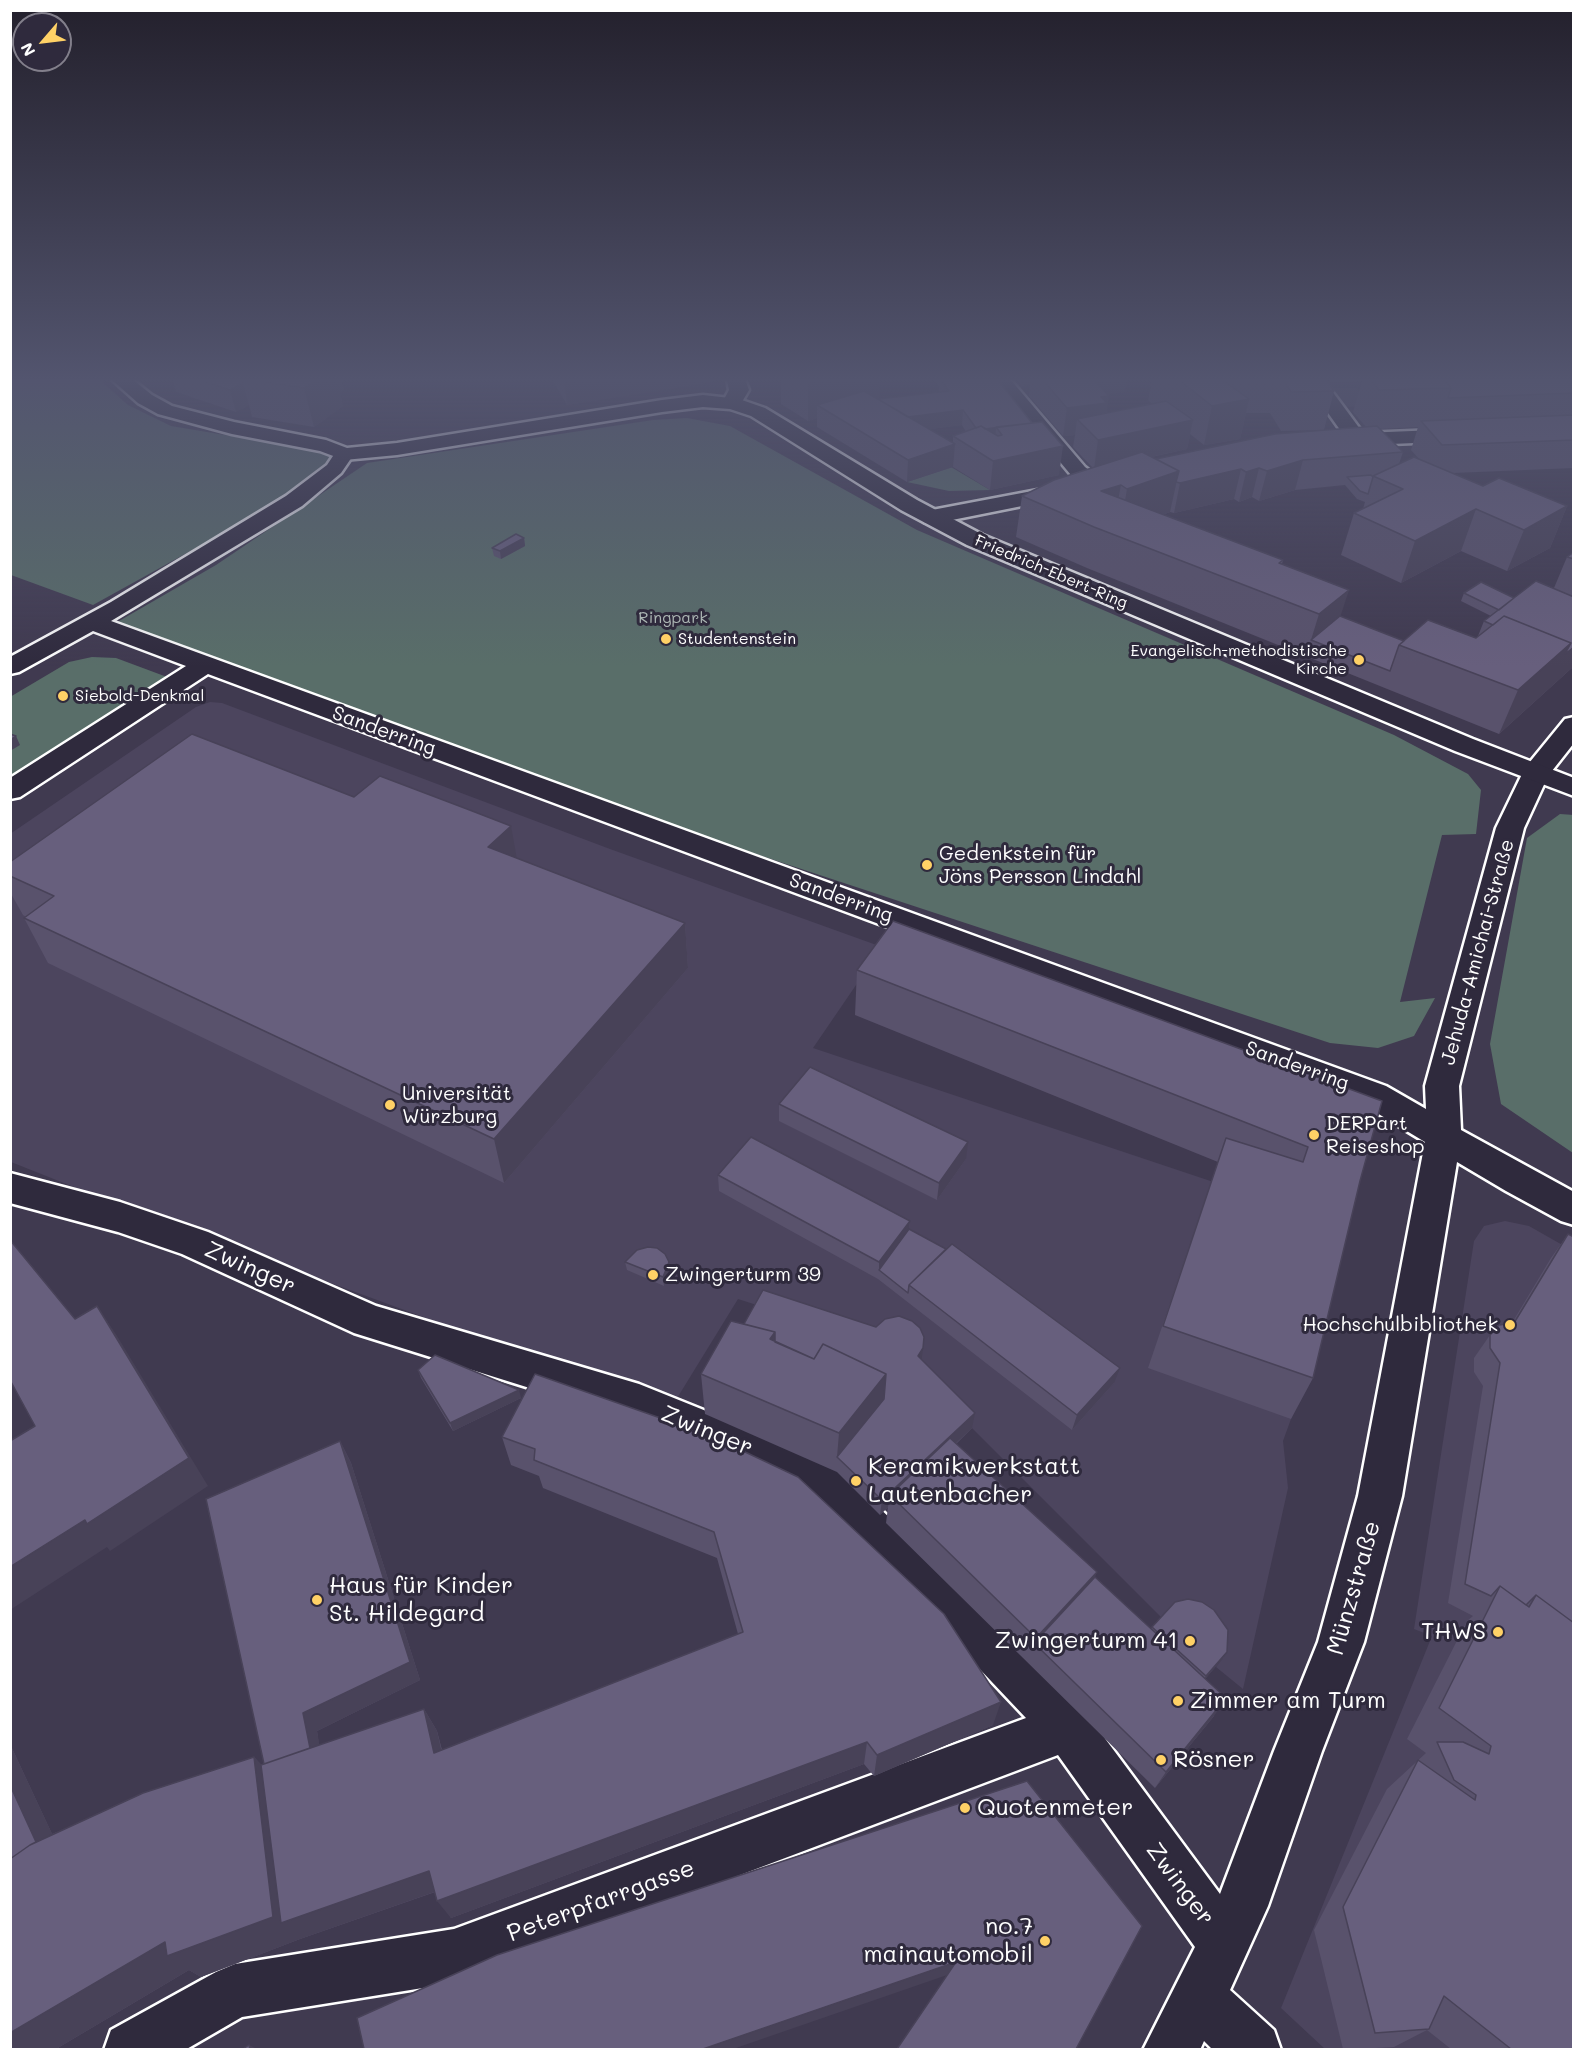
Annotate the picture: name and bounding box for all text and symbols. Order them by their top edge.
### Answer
north arrow [12,12,72,72]
text: N [15,39,40,60]
street label: Friedrich-Ebert-Ring [972,531,1130,613]
park label: Ringpark [638,608,708,628]
place label: Studentenstein [678,629,796,649]
marker: Studentenstein [659,632,673,646]
place label: Evangelisch-methodistische Kirche [1130,641,1347,679]
marker: Evangelisch-methodistische Kirche [1352,653,1366,667]
place label: Siebold-Denkmal [75,686,204,706]
marker: Siebold-Denkmal [56,689,70,703]
street label: Sanderring [329,701,439,761]
street label: Jehuda-Amichai-Straße [1436,836,1520,1068]
place label: Gedenkstein für Jöns Persson Lindahl [939,842,1142,889]
marker: Gedenkstein für Jöns Persson Lindahl [920,858,934,872]
street label: Sanderring [786,868,896,928]
street label: Sanderring [1242,1036,1352,1096]
place label: Universität Würzburg [402,1082,511,1129]
marker: Universität Würzburg [383,1098,397,1112]
place label: DERPart Reiseshop [1326,1112,1425,1159]
marker: DERPart Reiseshop [1307,1128,1321,1142]
street label: Zwinger [200,1235,300,1301]
place label: Zwingerturm 39 [665,1263,821,1287]
marker: Zwingerturm 39 [646,1268,660,1282]
place label: Hochschulbibliothek [1302,1313,1498,1337]
marker: Hochschulbibliothek [1503,1318,1517,1332]
street label: Zwinger [657,1400,757,1462]
place label: Keramikwerkstatt Lautenbacher [868,1453,1080,1509]
marker: Keramikwerkstatt Lautenbacher [849,1474,863,1488]
street label: Münzstraße [1321,1518,1387,1658]
place label: Haus für Kinder St. Hildegard [329,1572,513,1628]
marker: Haus für Kinder St. Hildegard [310,1593,324,1607]
place label: THWS [1421,1618,1486,1646]
marker: THWS [1491,1625,1505,1639]
place label: Zwingerturm 41 [994,1627,1178,1655]
marker: Zwingerturm 41 [1183,1634,1197,1648]
place label: Zimmer am Turm [1190,1687,1386,1715]
marker: Zimmer am Turm [1171,1694,1185,1708]
place label: Rösner [1173,1746,1254,1774]
marker: Rösner [1154,1753,1168,1767]
place label: Quotenmeter [977,1794,1133,1822]
marker: Quotenmeter [958,1801,972,1815]
street label: Zwinger [1140,1837,1220,1931]
street label: Peterpfarrgasse [503,1854,699,1948]
place label: no.7 mainautomobil [863,1913,1033,1969]
marker: no.7 mainautomobil [1038,1934,1052,1948]

